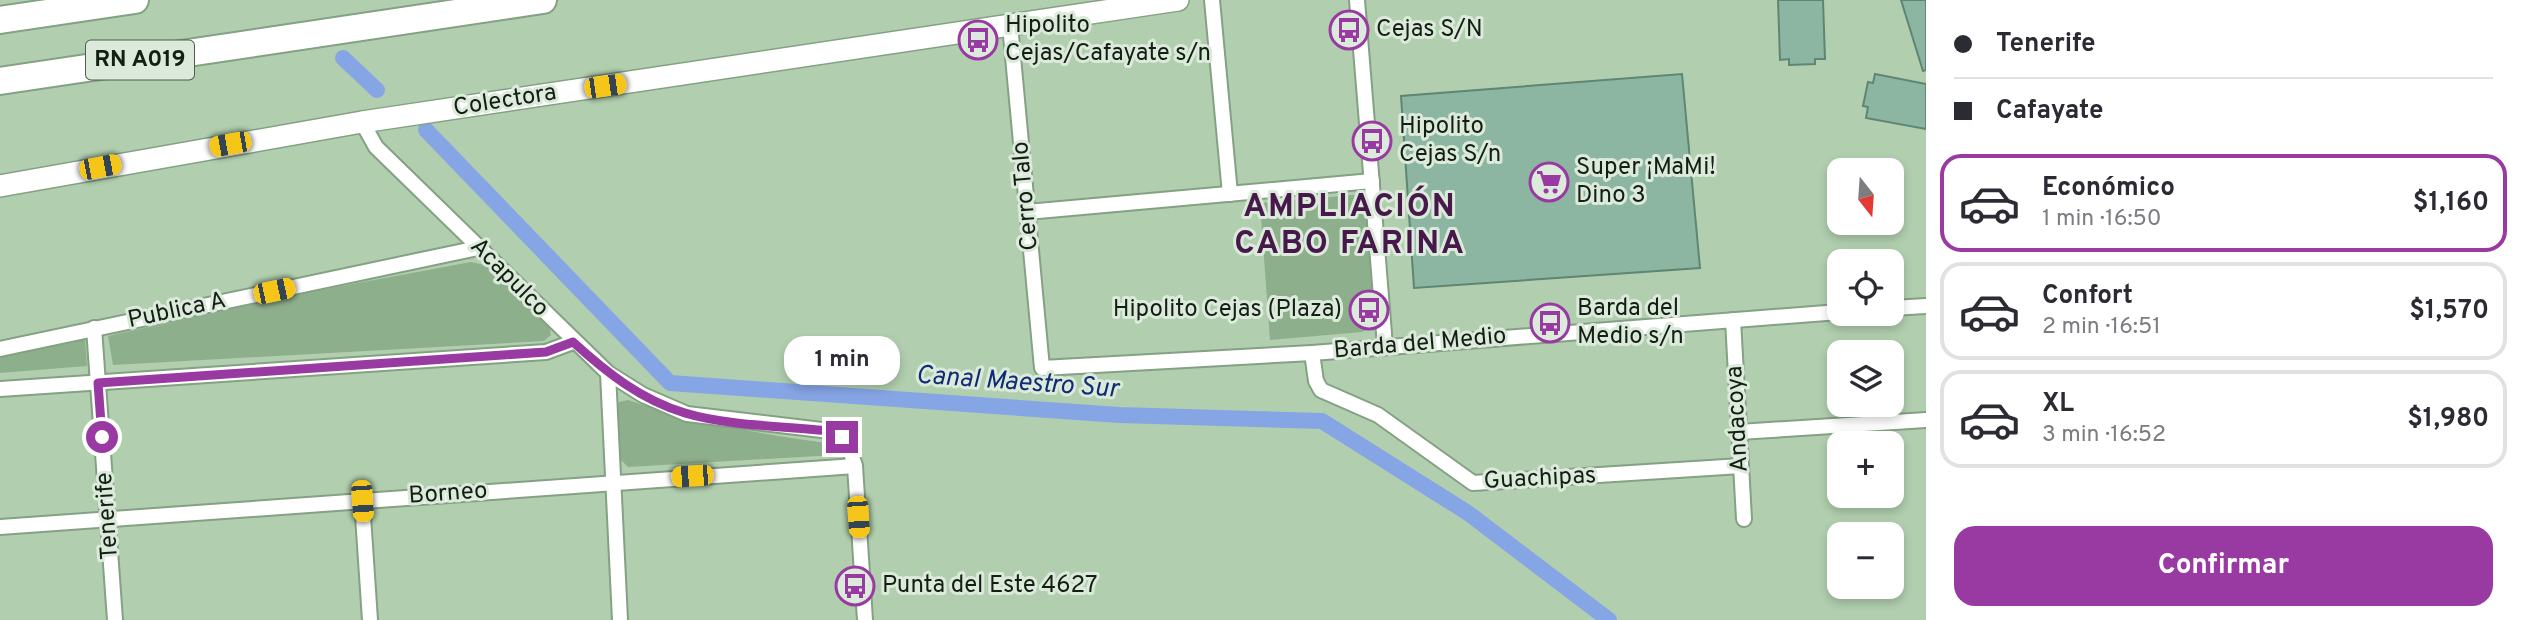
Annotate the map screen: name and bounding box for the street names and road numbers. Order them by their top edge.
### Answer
road number: RN A019 [86,40,194,80]
street label: Colectora [451,78,559,124]
street label: Cerro Talo [1006,140,1046,252]
street label: Acapulco [463,232,555,324]
street label: Publica A [125,286,229,336]
street label: Barda del Medio [1332,322,1508,366]
street label: Andacoya [1720,365,1756,473]
street label: Guachipas [1483,461,1597,497]
street label: Tenerife [90,471,126,561]
street label: Borneo [408,476,488,512]

